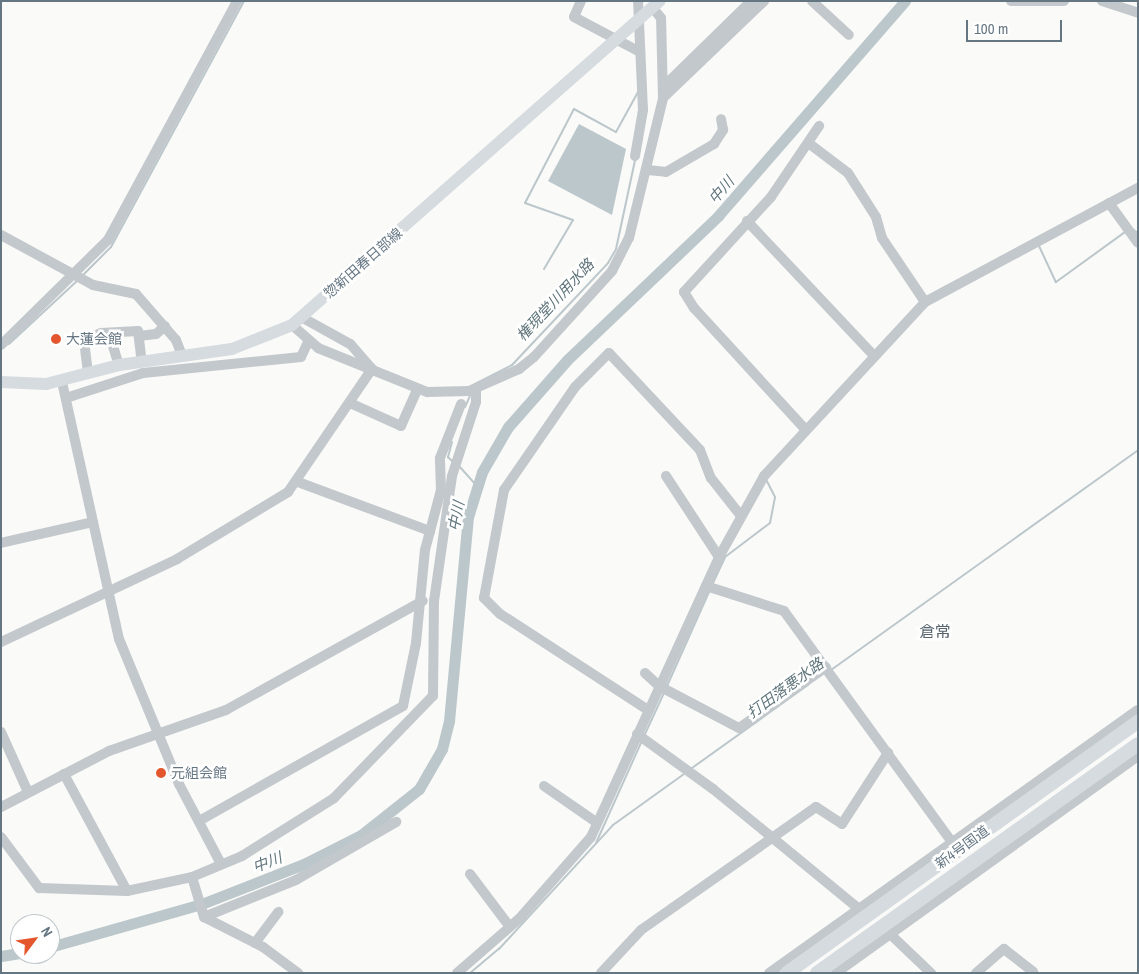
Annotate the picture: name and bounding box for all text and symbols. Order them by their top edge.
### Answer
scale bar [969,10,1065,42]
text: 100 m [974,18,1008,39]
water label: 中川 [704,173,738,207]
street label: 惣新田春日部線 [321,225,405,301]
water label: 権現堂川用水路 [513,255,597,345]
place label: 大蓮会館 [66,331,122,347]
marker: 大蓮会館 [50,333,62,345]
water label: 中川 [444,500,468,532]
district label: 倉常 [919,621,951,641]
water label: 打田落悪水路 [743,654,827,722]
place label: 元組会館 [171,765,227,781]
marker: 元組会館 [155,767,167,779]
street label: 新4号国道 [932,822,992,872]
water label: 中川 [250,848,284,876]
north arrow [10,914,60,964]
text: N [37,924,57,940]

